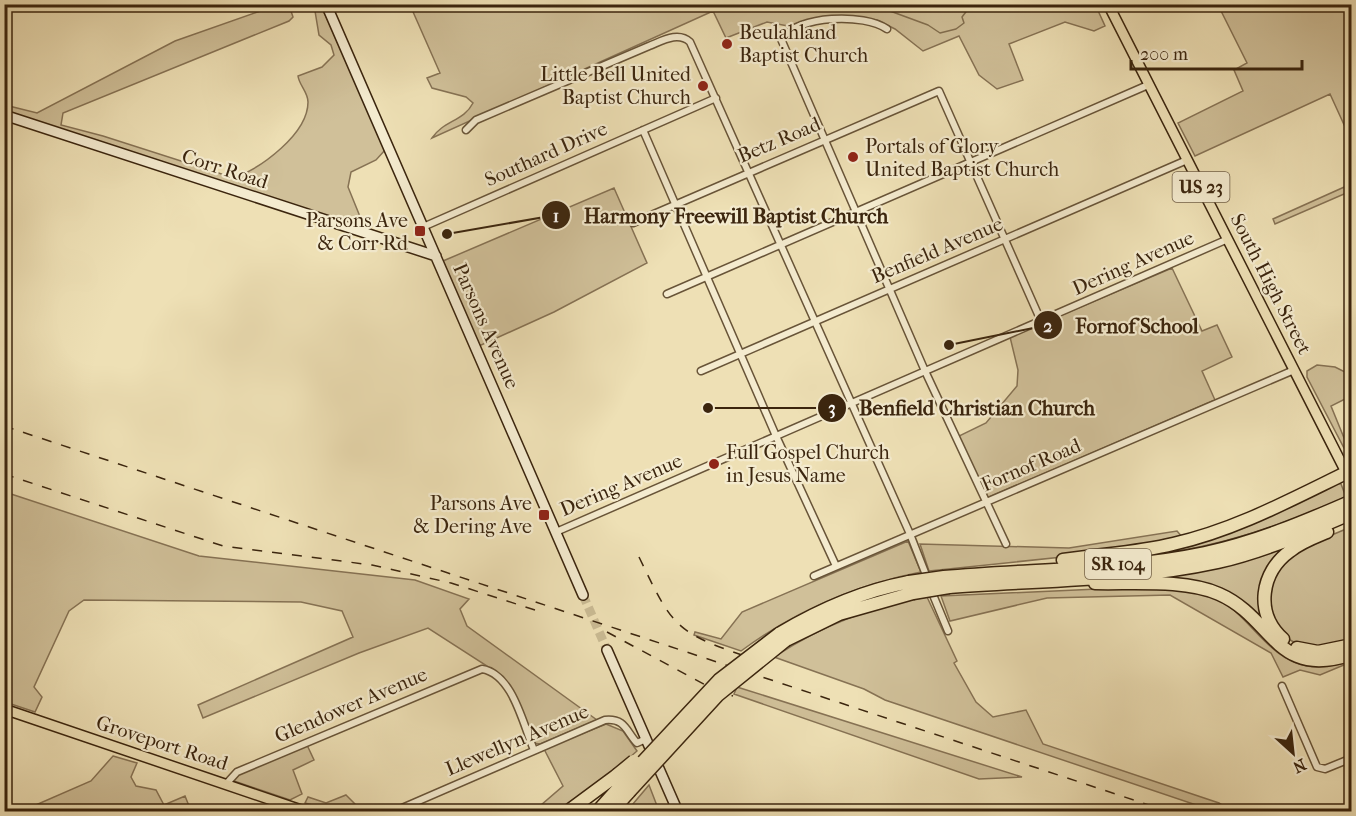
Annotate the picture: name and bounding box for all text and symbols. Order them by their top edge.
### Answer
place label: Beulahland Baptist Church [739,21,869,67]
scale bar [1131,33,1302,71]
marker: Beulahland Baptist Church [720,37,734,51]
text: 200 m [1140,44,1188,65]
place label: Little Bell United Baptist Church [540,63,692,109]
marker: Little Bell United Baptist Church [696,79,710,93]
street label: Betz Road [734,112,825,168]
street label: Southard Drive [481,117,611,191]
place label: Portals of Glory United Baptist Church [865,135,1060,181]
street label: Corr Road [179,144,272,194]
marker: Portals of Glory United Baptist Church [846,150,860,164]
road number: US 23 [1172,172,1230,202]
callout: Harmony Freewill Baptist Church [541,196,900,235]
text: Harmony Freewill Baptist Church [584,204,888,228]
text: 1 [553,206,559,227]
place label: Parsons Ave & Corr Rd [306,209,409,255]
street label: South High Street [1226,210,1316,358]
street label: Benfield Avenue [868,212,1006,288]
marker: Parsons Ave & Corr Rd [413,224,427,238]
street label: Dering Avenue [1069,226,1197,300]
street label: Parsons Avenue [448,260,524,392]
callout: Fornof School [1033,306,1211,345]
text: Fornof School [1074,314,1199,338]
text: 2 [1043,316,1053,337]
callout: Benfield Christian Church [817,388,1107,428]
text: Benfield Christian Church [859,396,1095,420]
text: 3 [828,398,836,419]
street label: Fornof Road [978,433,1085,496]
place label: Full Gospel Church in Jesus Name [726,441,890,487]
street label: Dering Avenue [556,449,686,521]
marker: Full Gospel Church in Jesus Name [707,457,721,471]
place label: Parsons Ave & Dering Ave [413,492,532,538]
marker: Parsons Ave & Dering Ave [537,508,551,522]
road number: SR 104 [1085,549,1151,579]
street label: Glendower Avenue [271,662,431,747]
street label: Llewellyn Avenue [442,699,592,781]
street label: Groveport Road [93,711,232,775]
north arrow [1263,723,1323,783]
text: N [1289,755,1309,778]

